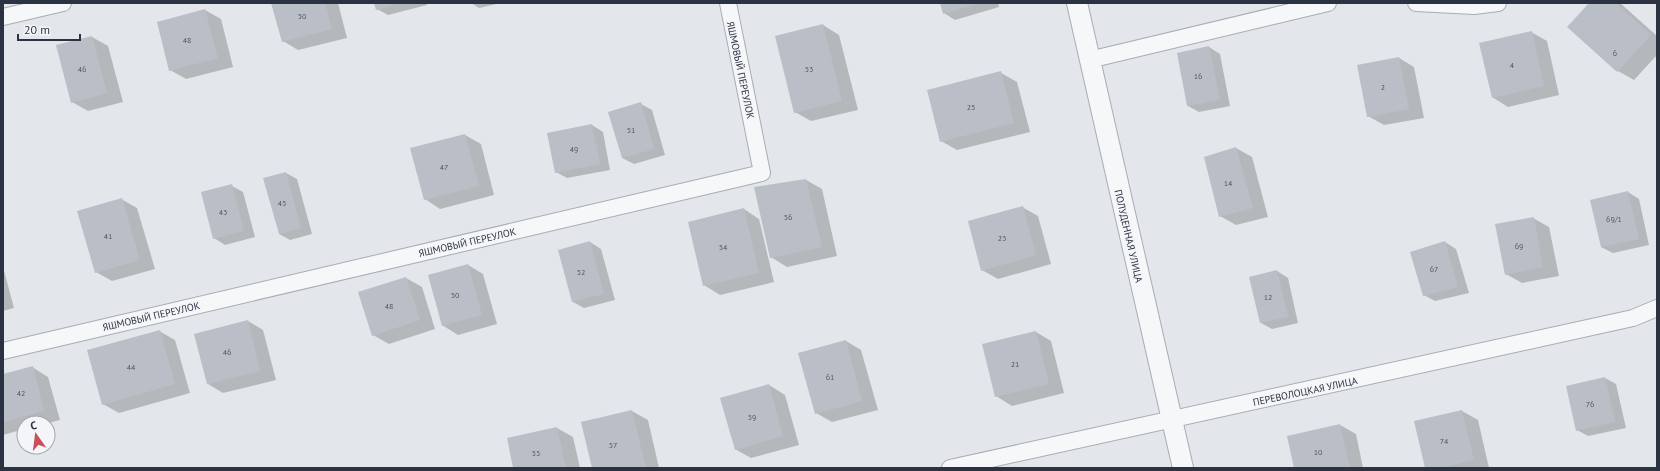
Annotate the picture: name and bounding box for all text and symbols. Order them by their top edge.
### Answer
house number: 50 [298,11,307,21]
scale bar [18,16,80,42]
street label: ЯШМОВЫЙ ПЕРЕУЛОК [724,20,757,120]
text: 20 m [24,22,50,37]
house number: 48 [183,35,191,45]
house number: 6 [1613,48,1617,58]
house number: 4 [1510,60,1515,70]
house number: 46 [78,64,86,74]
house number: 53 [805,64,813,74]
house number: 16 [1194,71,1202,81]
house number: 2 [1381,82,1385,92]
house number: 25 [967,102,975,112]
house number: 51 [627,125,635,135]
house number: 49 [570,144,578,154]
house number: 47 [440,162,448,172]
house number: 14 [1224,178,1233,188]
street label: ПОЛУДЕННАЯ УЛИЦА [1111,188,1146,284]
house number: 45 [278,198,286,208]
house number: 43 [219,207,227,217]
house number: 56 [784,212,792,222]
house number: 69/1 [1606,214,1622,224]
street label: ЯШМОВЫЙ ПЕРЕУЛОК [417,225,517,260]
house number: 41 [104,231,112,241]
house number: 23 [998,233,1006,243]
house number: 69 [1515,241,1523,251]
house number: 54 [719,242,728,252]
house number: 67 [1430,264,1438,274]
house number: 52 [577,267,585,277]
house number: 50 [451,290,460,300]
house number: 12 [1264,292,1272,302]
street label: ЯШМОВЫЙ ПЕРЕУЛОК [101,299,201,334]
house number: 48 [385,301,393,311]
house number: 46 [223,347,231,357]
house number: 21 [1011,359,1019,369]
house number: 44 [127,362,136,372]
house number: 61 [826,372,834,382]
street label: ПЕРЕВОЛОЦКАЯ УЛИЦА [1252,374,1359,409]
house number: 42 [17,388,25,398]
house number: 76 [1586,399,1594,409]
house number: 59 [748,412,756,422]
north arrow [16,415,56,455]
text: С [29,418,38,433]
house number: 74 [1440,436,1449,446]
house number: 57 [609,440,617,450]
house number: 10 [1314,447,1323,457]
house number: 55 [532,448,540,458]

